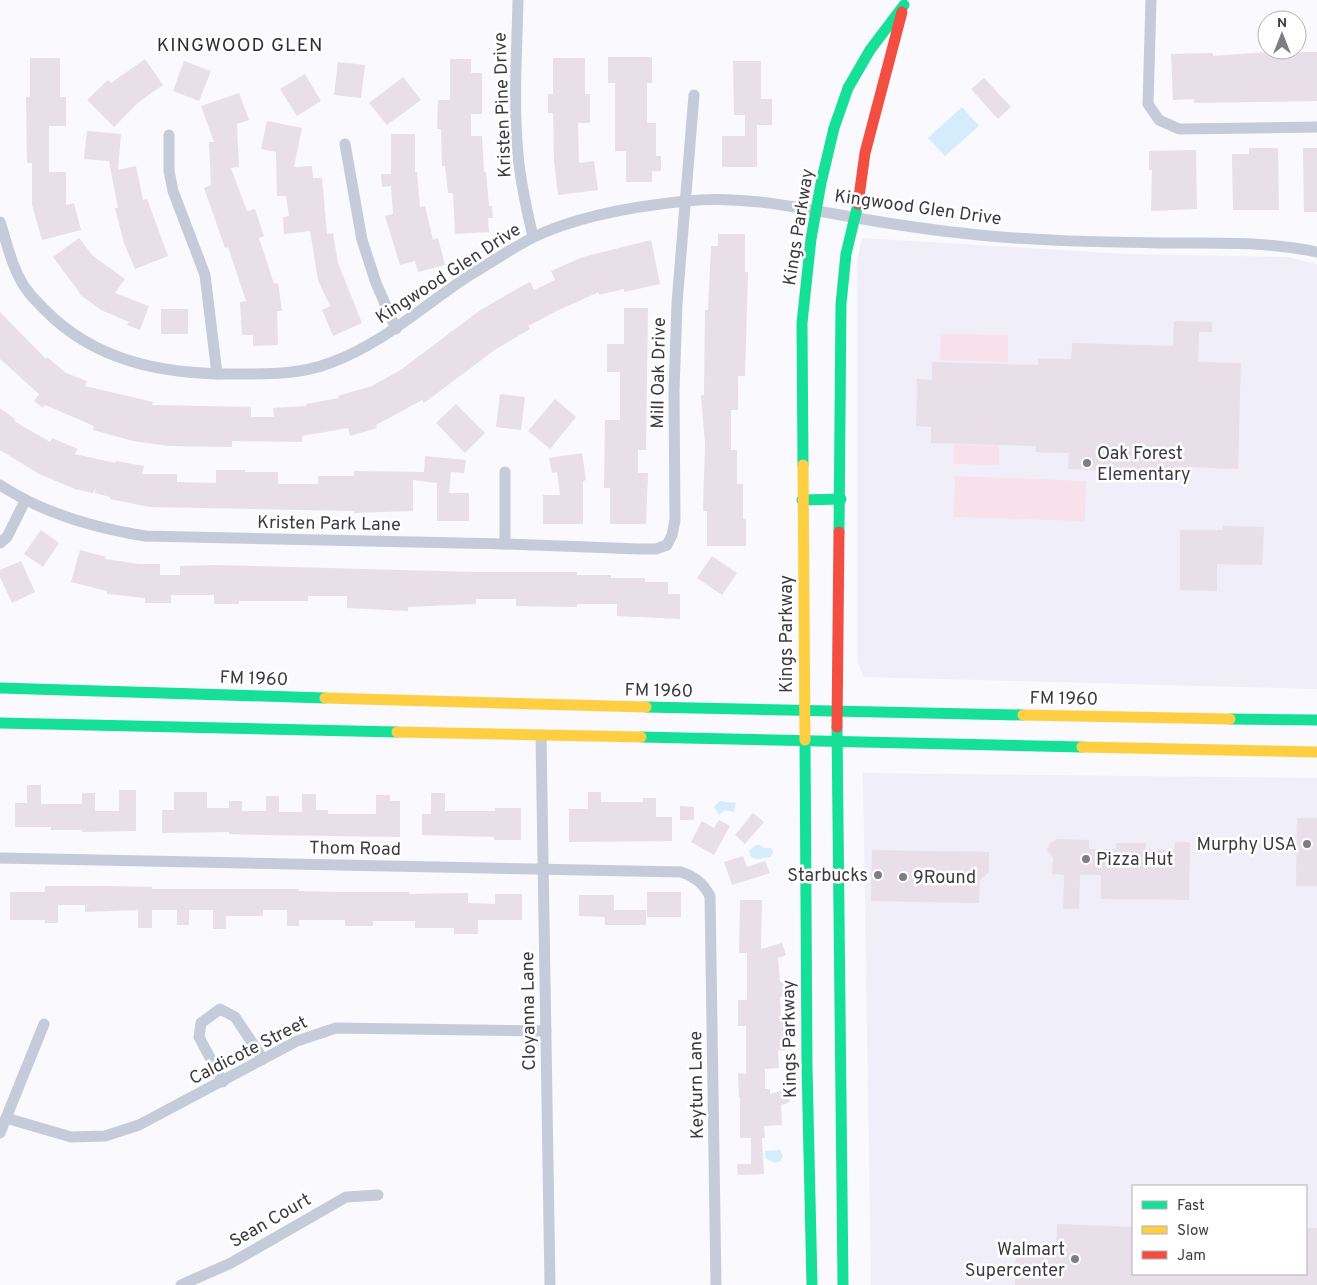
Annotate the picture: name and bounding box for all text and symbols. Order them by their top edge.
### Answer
north arrow [1257,10,1307,60]
text: N [1277,15,1287,32]
street label: Kristen Pine Drive [489,32,518,178]
district label: KINGWOOD GLEN [157,34,323,58]
street label: Kings Parkway [779,167,820,287]
street label: Kingwood Glen Drive [833,185,1003,232]
street label: Kingwood Glen Drive [372,219,526,330]
street label: Mill Oak Drive [647,317,672,429]
place label: Oak Forest Elementary [1097,443,1191,487]
marker: Oak Forest Elementary [1081,457,1093,469]
street label: Kristen Park Lane [257,512,401,537]
street label: Kings Parkway [776,575,799,693]
street label: FM 1960 [219,667,289,692]
street label: FM 1960 [624,679,693,704]
street label: FM 1960 [1029,687,1098,712]
place label: Murphy USA [1196,834,1297,857]
street label: Thom Road [309,837,401,862]
marker: Murphy USA [1301,838,1313,850]
place label: Pizza Hut [1096,849,1173,872]
marker: Pizza Hut [1080,853,1092,865]
place label: Starbucks [787,865,868,888]
place label: 9Round [913,867,976,890]
marker: Starbucks [872,869,884,881]
marker: 9Round [897,871,909,883]
street label: Cloyanna Lane [517,951,542,1071]
street label: Kings Parkway [778,980,803,1098]
street label: Caldicote Street [186,1012,312,1091]
street label: Keyturn Lane [685,1031,710,1139]
legend [1132,1185,1307,1275]
street label: Sean Court [226,1189,316,1254]
text: Fast [1177,1197,1205,1216]
text: Slow [1177,1222,1209,1241]
place label: Walmart Supercenter [965,1239,1065,1283]
text: Jam [1177,1247,1206,1266]
marker: Walmart Supercenter [1069,1253,1081,1265]

